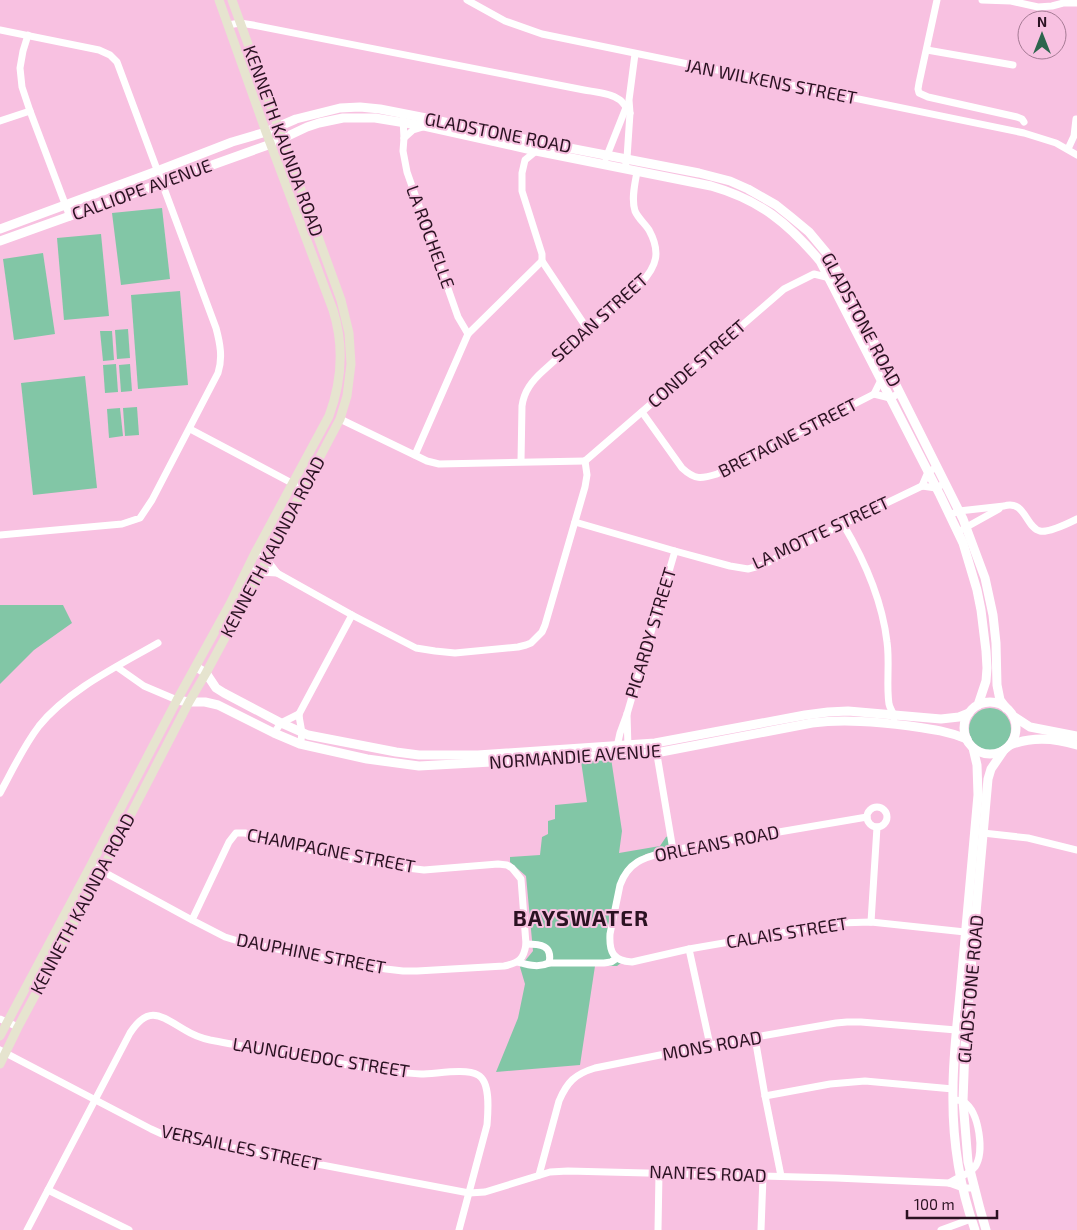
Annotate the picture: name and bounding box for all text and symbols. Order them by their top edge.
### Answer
north arrow [1017,10,1067,60]
text: N [1037,13,1047,30]
street label: KENNETH KAUNDA ROAD [239,42,329,239]
street label: JAN WILKENS STREET [683,54,859,109]
street label: GLADSTONE ROAD [423,107,573,157]
street label: CALLIOPE AVENUE [69,154,215,225]
street label: LA ROCHELLE [402,182,460,291]
street label: GLADSTONE ROAD [817,249,907,390]
street label: SEDAN STREET [547,268,653,366]
street label: CONDE STREET [643,314,750,412]
street label: BRETAGNE STREET [714,392,861,482]
street label: KENNETH KAUNDA ROAD [215,452,329,641]
street label: LA MOTTE STREET [748,490,893,574]
street label: PICARDY STREET [620,564,681,701]
street label: NORMANDIE AVENUE [488,739,662,773]
street label: KENNETH KAUNDA ROAD [25,809,139,998]
street label: ORLEANS ROAD [653,820,781,866]
street label: CHAMPAGNE STREET [245,823,418,877]
district label: BAYSWATER [513,904,649,930]
street label: CALAIS STREET [724,911,850,953]
street label: GLADSTONE ROAD [953,914,987,1064]
street label: DAUPHINE STREET [235,928,388,978]
street label: MONS ROAD [660,1025,763,1065]
street label: LAUNGUEDOC STREET [231,1032,412,1082]
street label: VERSAILLES STREET [159,1119,324,1175]
street label: NANTES ROAD [649,1160,767,1186]
scale bar [907,1188,997,1220]
text: 100 m [914,1195,955,1213]

